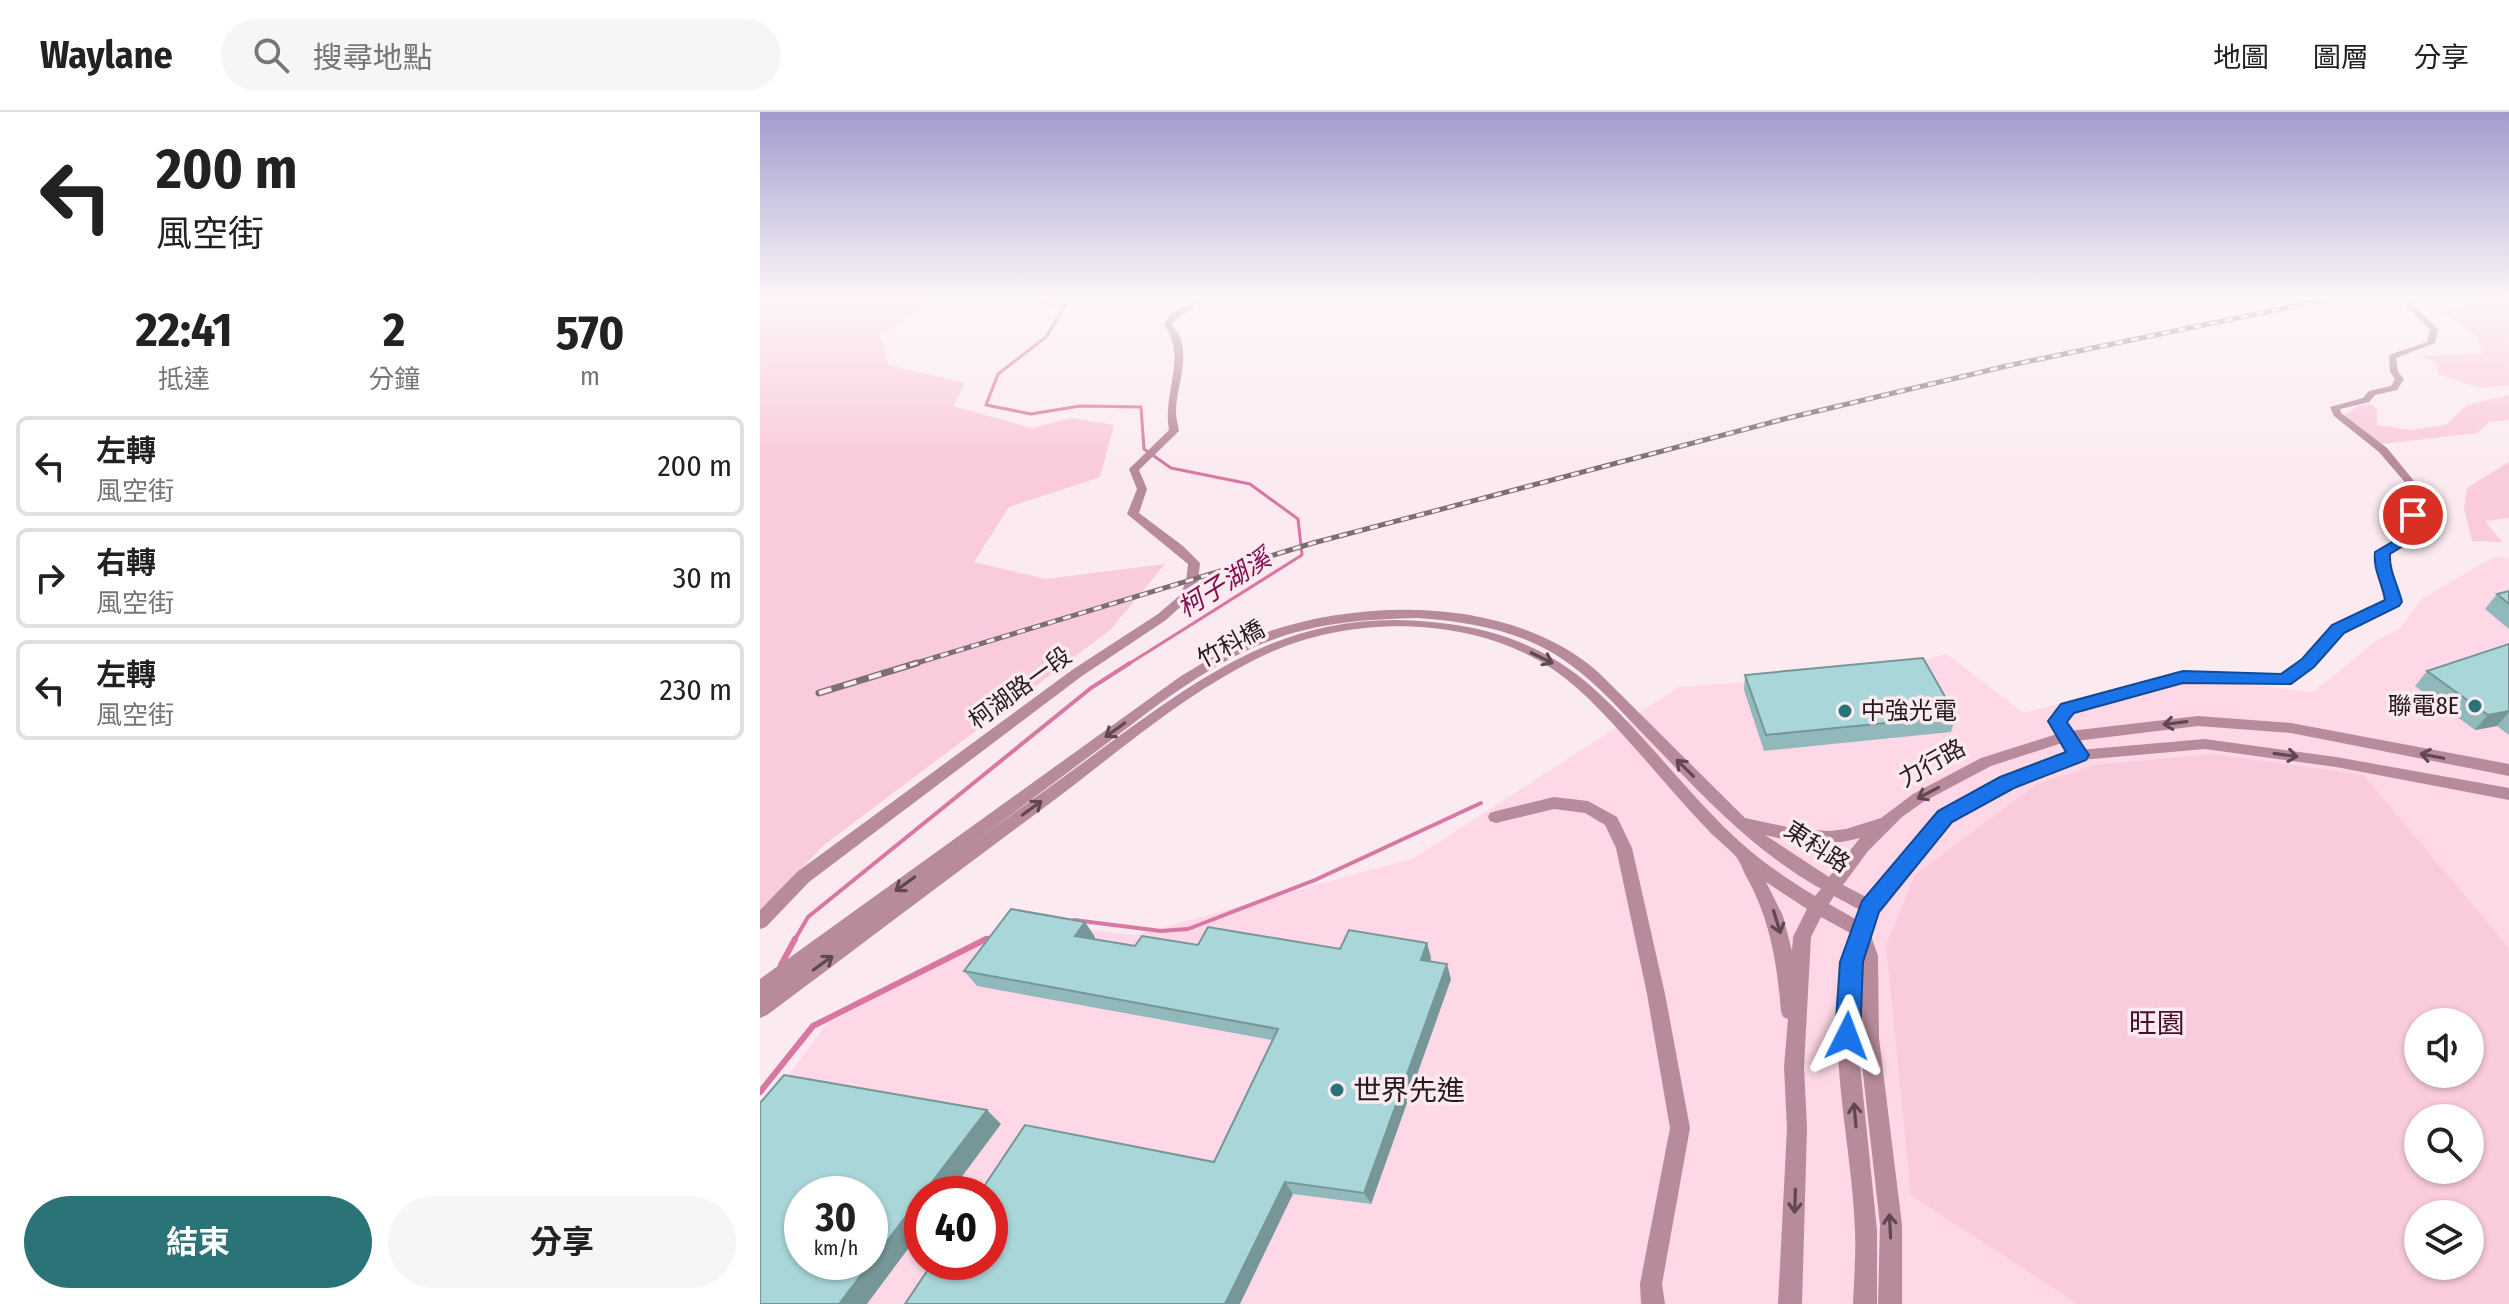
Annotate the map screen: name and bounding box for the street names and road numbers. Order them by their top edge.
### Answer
street label: 竹科橋 [1193,615,1269,673]
street label: 柯湖路一段 [963,641,1077,735]
street label: 力行路 [1894,733,1970,793]
street label: 東科路 [1779,816,1855,878]

